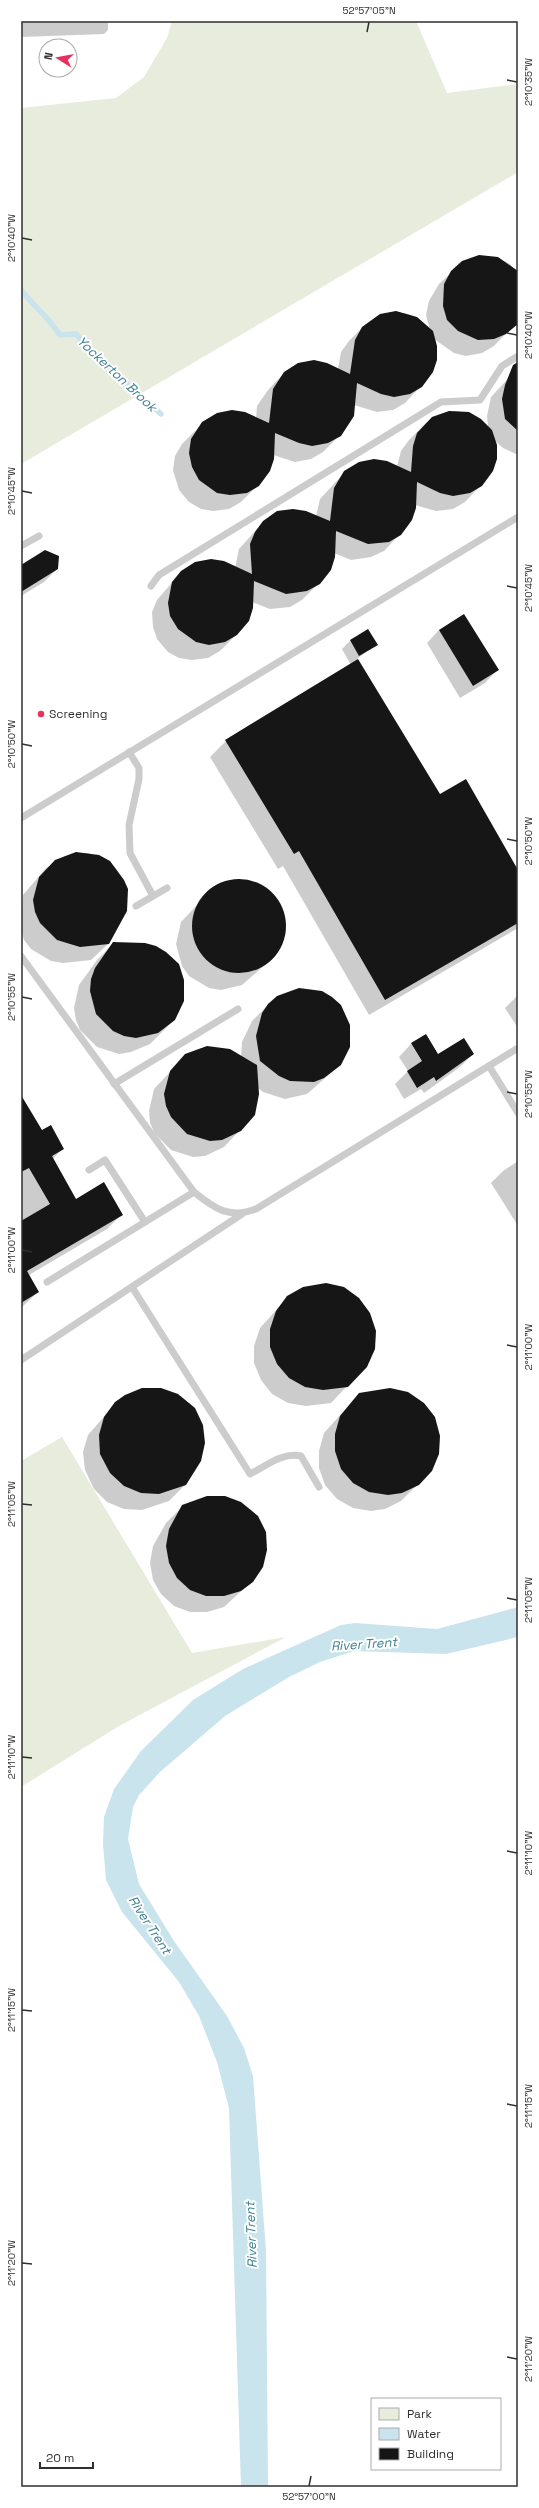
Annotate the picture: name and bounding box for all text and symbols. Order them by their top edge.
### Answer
text: 52°57'05"N [342,4,396,17]
north arrow [38,38,78,78]
text: N [41,51,56,61]
text: 2°10'35"W [522,58,535,106]
text: 2°10'40"W [5,214,18,262]
text: 2°10'40"W [522,311,535,359]
water label: Yockerton Brook [73,333,162,417]
text: 2°10'45"W [5,467,18,515]
text: 2°10'45"W [522,564,535,612]
place label: Screening [49,706,107,722]
marker: Screening [36,709,46,719]
text: 2°10'50"W [5,720,18,768]
text: 2°10'50"W [522,817,535,865]
text: 2°10'55"W [5,973,18,1021]
text: 2°10'55"W [522,1070,535,1118]
text: 2°11'00"W [5,1226,18,1273]
text: 2°11'00"W [522,1323,535,1370]
text: 2°11'05"W [5,1481,18,1527]
text: 2°11'05"W [522,1577,535,1623]
water label: River Trent [330,1633,399,1655]
text: 2°11'10"W [5,1735,18,1779]
text: 2°11'10"W [522,1831,535,1875]
water label: River Trent [125,1892,176,1958]
text: 2°11'15"W [5,1988,18,2032]
text: 2°11'15"W [522,2084,535,2128]
water label: River Trent [241,2200,261,2269]
text: 2°11'20"W [5,2240,18,2286]
text: 2°11'20"W [522,2336,535,2382]
legend [371,2398,501,2470]
text: Park [407,2406,432,2422]
text: Water [407,2426,441,2442]
scale bar [40,2444,93,2470]
text: Building [407,2446,454,2462]
text: 20 m [46,2450,74,2466]
text: 52°57'00"N [282,2490,336,2503]

